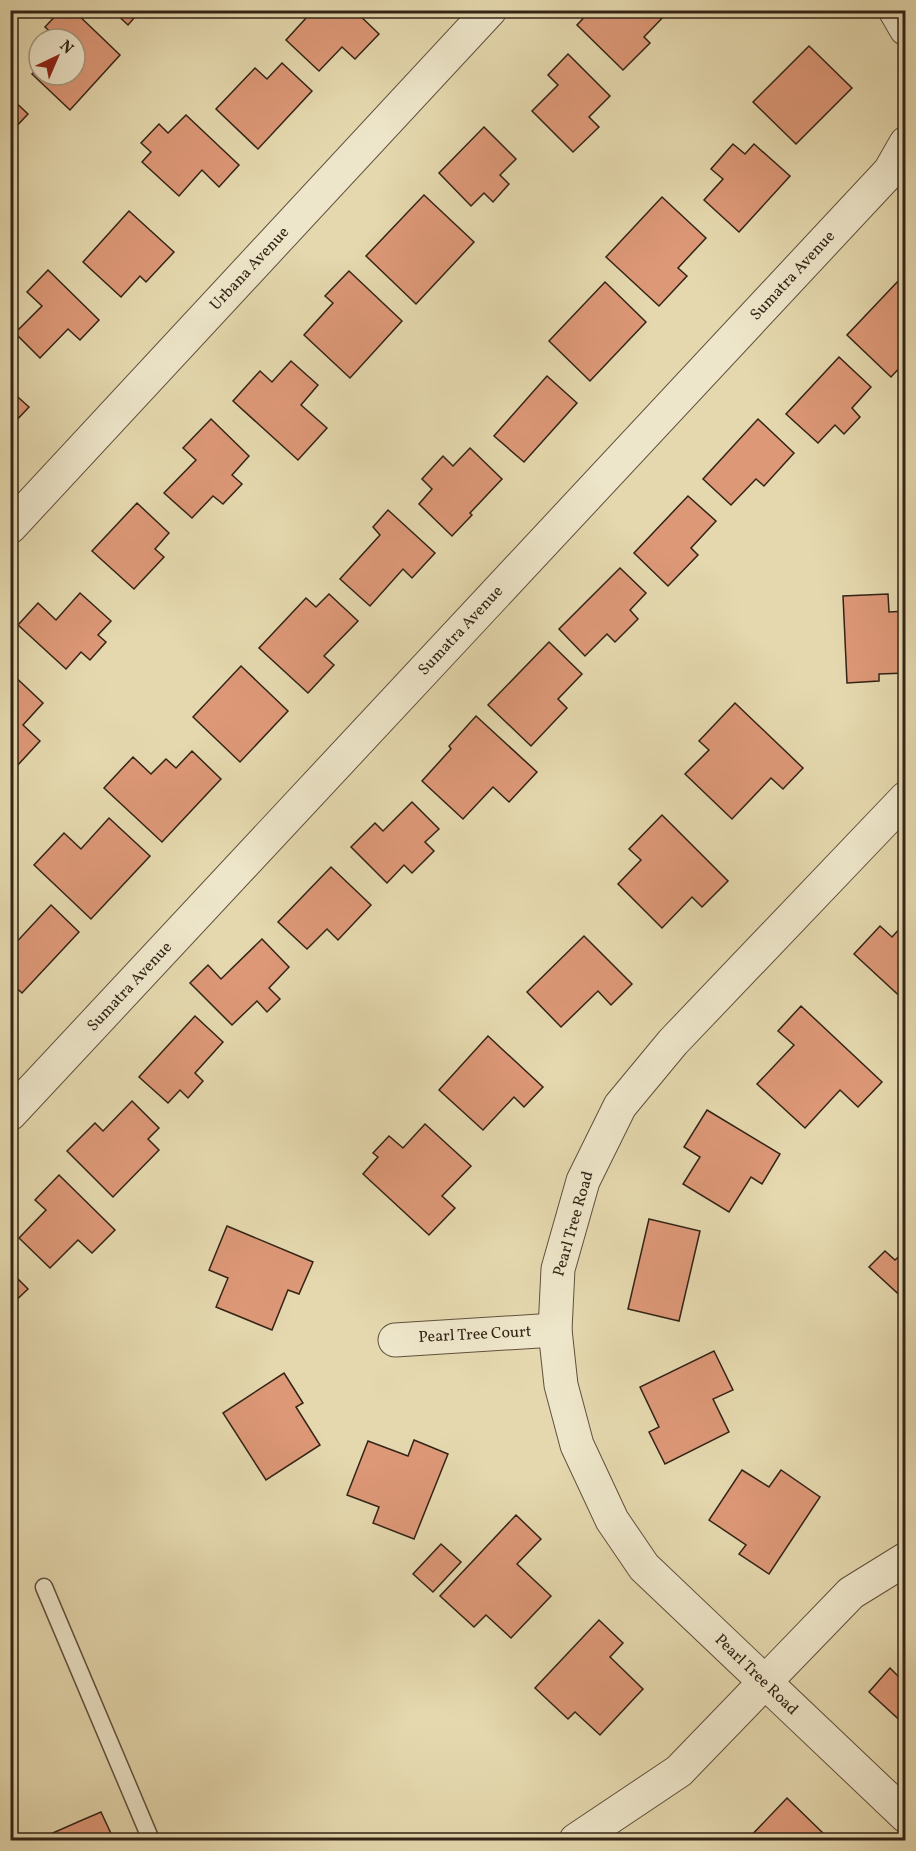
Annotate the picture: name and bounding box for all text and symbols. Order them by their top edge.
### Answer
north arrow [27,27,87,87]
text: N [54,36,78,60]
street label: Urbana Avenue [205,222,295,316]
street label: Sumatra Avenue [746,226,840,326]
street label: Sumatra Avenue [414,581,508,681]
street label: Sumatra Avenue [83,937,177,1037]
street label: Pearl Tree Road [548,1169,600,1279]
street label: Pearl Tree Court [418,1321,532,1349]
street label: Pearl Tree Road [709,1629,803,1721]

